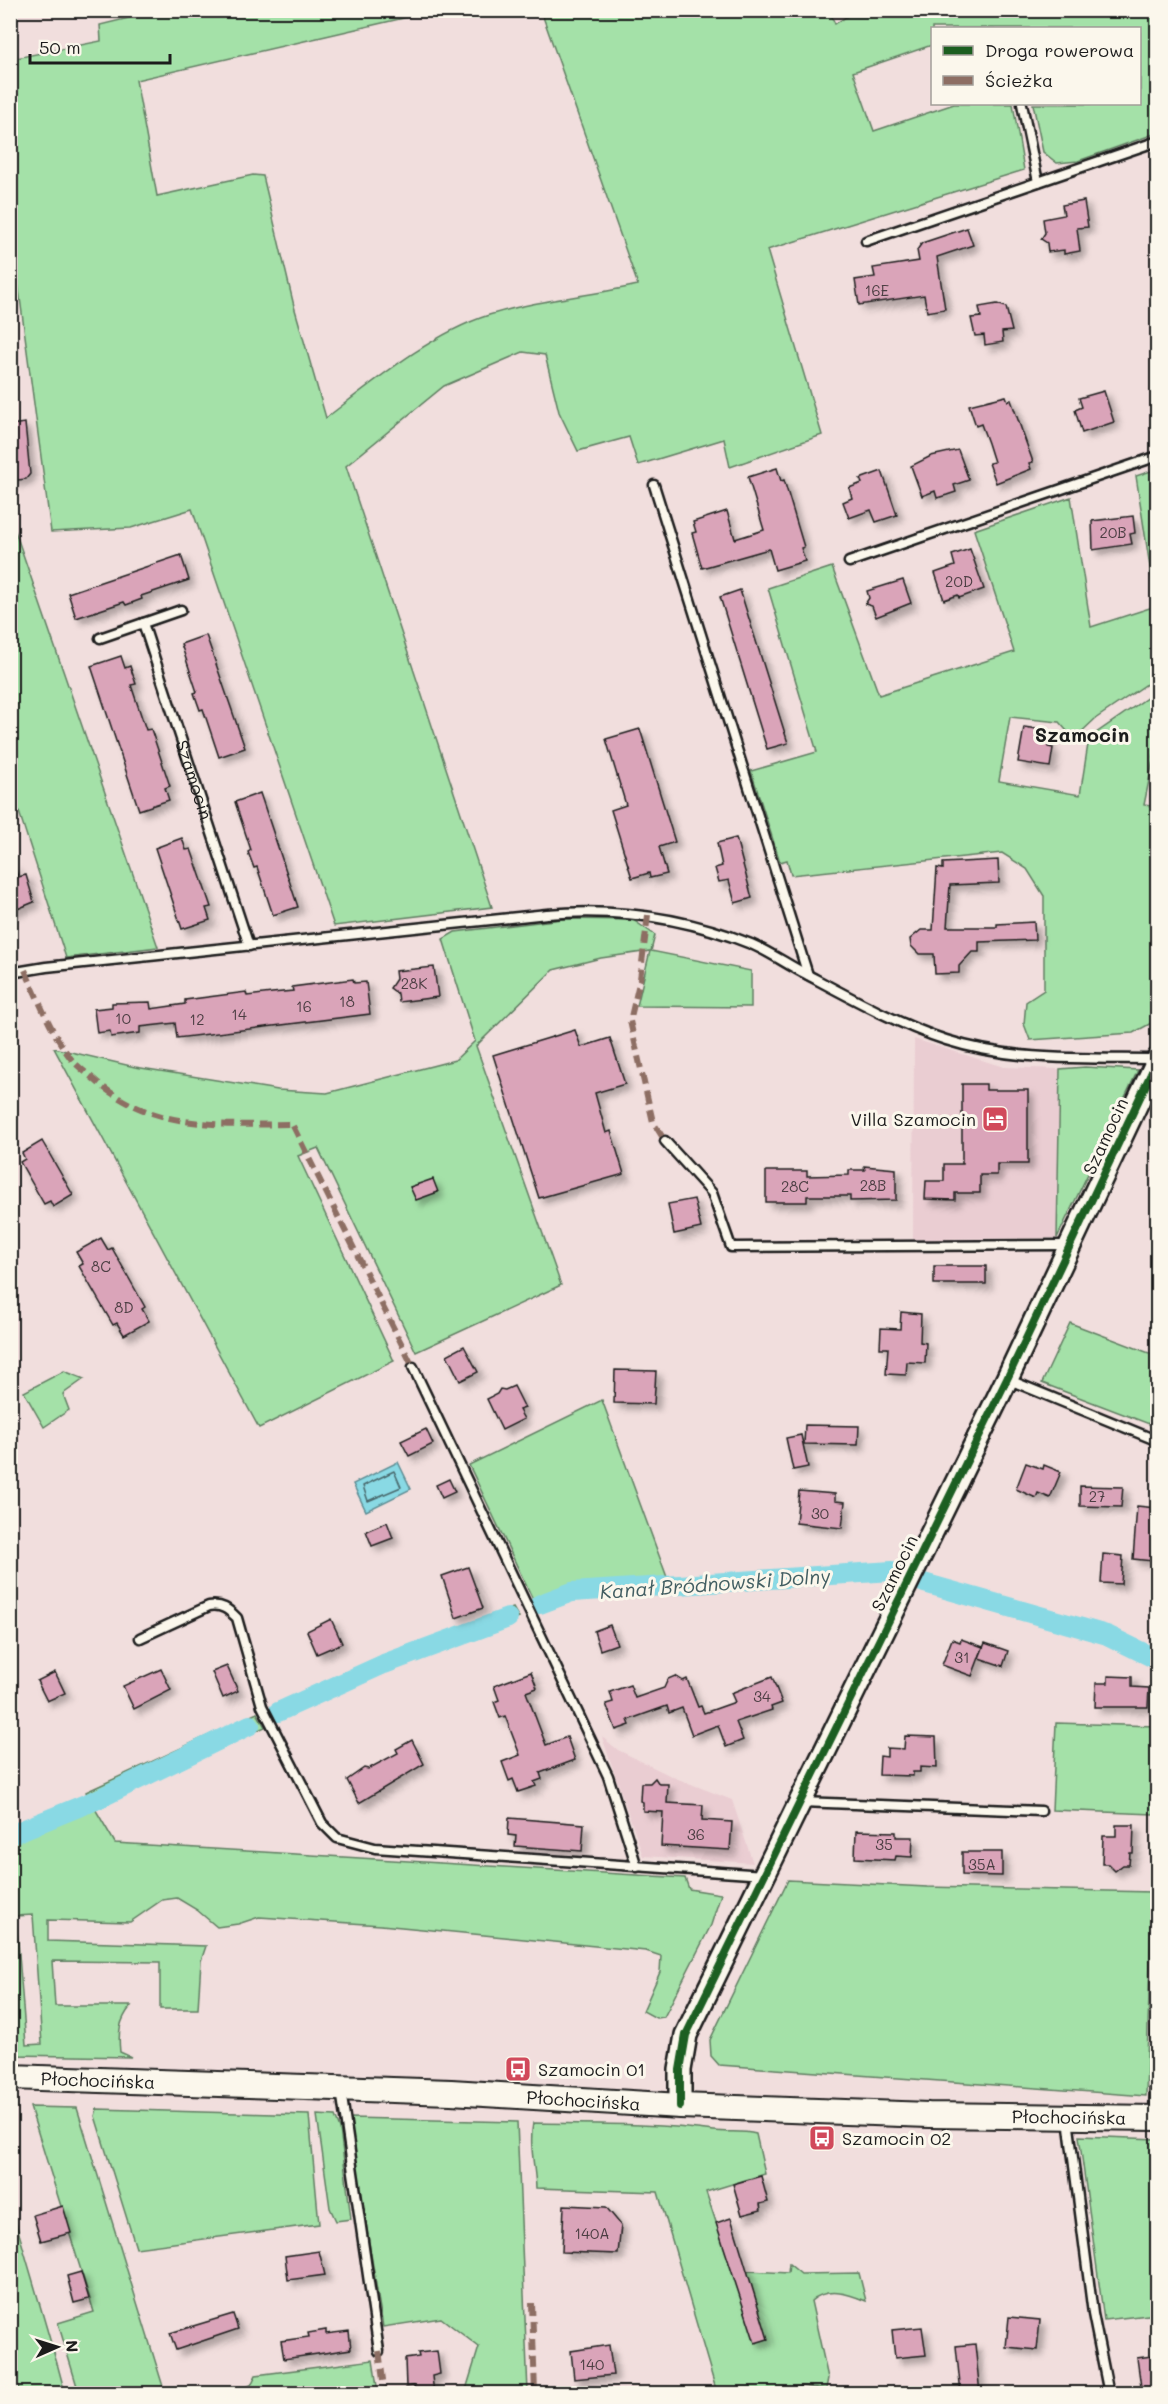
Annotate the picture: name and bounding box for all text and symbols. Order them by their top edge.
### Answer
scale bar [30,27,170,65]
legend [931,27,1141,105]
text: 50 m [39,35,81,59]
text: Droga rowerowa [985,38,1134,62]
text: Ścieżka [985,68,1053,92]
house number: 16E [865,280,890,300]
house number: 20B [1100,522,1126,542]
house number: 20D [945,571,973,591]
district label: Szamocin [1035,721,1129,747]
street label: Szamocin [170,737,219,823]
house number: 28K [401,973,427,993]
house number: 18 [339,991,355,1011]
house number: 16 [296,996,312,1016]
house number: 14 [231,1004,247,1024]
house number: 10 [115,1008,131,1028]
house number: 12 [189,1009,205,1029]
street label: Szamocin [1077,1094,1133,1178]
hotel icon: Villa Szamocin [980,1104,1010,1134]
place label: Villa Szamocin [850,1107,976,1131]
house number: 28B [860,1175,886,1195]
house number: 28C [781,1176,809,1196]
house number: 8C [91,1256,111,1276]
house number: 8D [114,1297,134,1317]
house number: 27 [1089,1486,1105,1506]
house number: 30 [811,1503,829,1523]
street label: Szamocin [865,1531,923,1615]
water label: Kanał Bródnowski Dolny [599,1562,832,1604]
house number: 31 [954,1647,970,1667]
house number: 34 [753,1686,771,1706]
house number: 36 [687,1824,705,1844]
house number: 35 [875,1834,893,1854]
house number: 35A [968,1854,996,1874]
bus stop icon: Szamocin 01 [503,2054,533,2084]
place label: Szamocin 01 [538,2057,645,2081]
street label: Płochocińska [40,2066,156,2094]
street label: Płochocińska [526,2085,641,2116]
street label: Płochocińska [1012,2104,1126,2130]
bus stop icon: Szamocin 02 [807,2123,837,2153]
place label: Szamocin 02 [842,2126,951,2150]
house number: 140A [574,2223,610,2243]
north arrow [27,2317,87,2377]
text: N [62,2340,83,2353]
house number: 140 [580,2354,604,2374]

